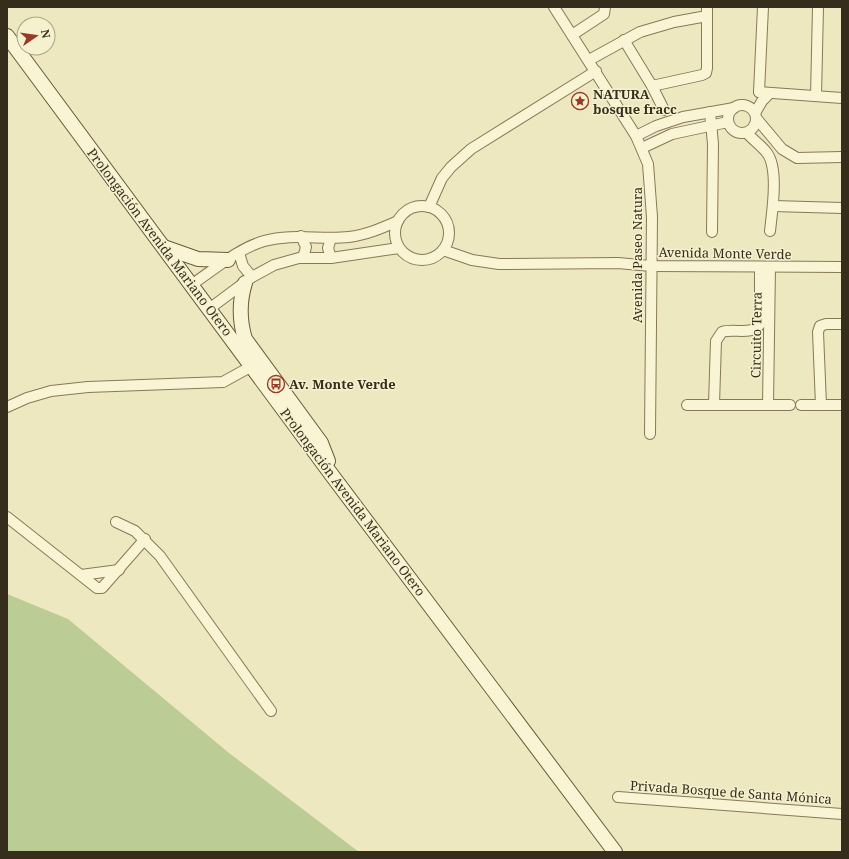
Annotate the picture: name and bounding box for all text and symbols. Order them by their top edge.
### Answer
north arrow [16,16,56,56]
text: N [38,28,55,40]
place label: NATURA bosque fracc [593,85,677,118]
place icon: NATURA bosque fracc [570,91,590,111]
street label: Prolongación Avenida Mariano Otero [83,144,237,340]
street label: Avenida Paseo Natura [628,187,646,323]
street label: Avenida Monte Verde [658,243,792,263]
street label: Circuito Terra [746,292,766,378]
bus stop icon: Av. Monte Verde [266,374,286,394]
place label: Av. Monte Verde [289,375,396,393]
street label: Prolongación Avenida Mariano Otero [276,404,430,600]
street label: Privada Bosque de Santa Mónica [629,776,833,808]

